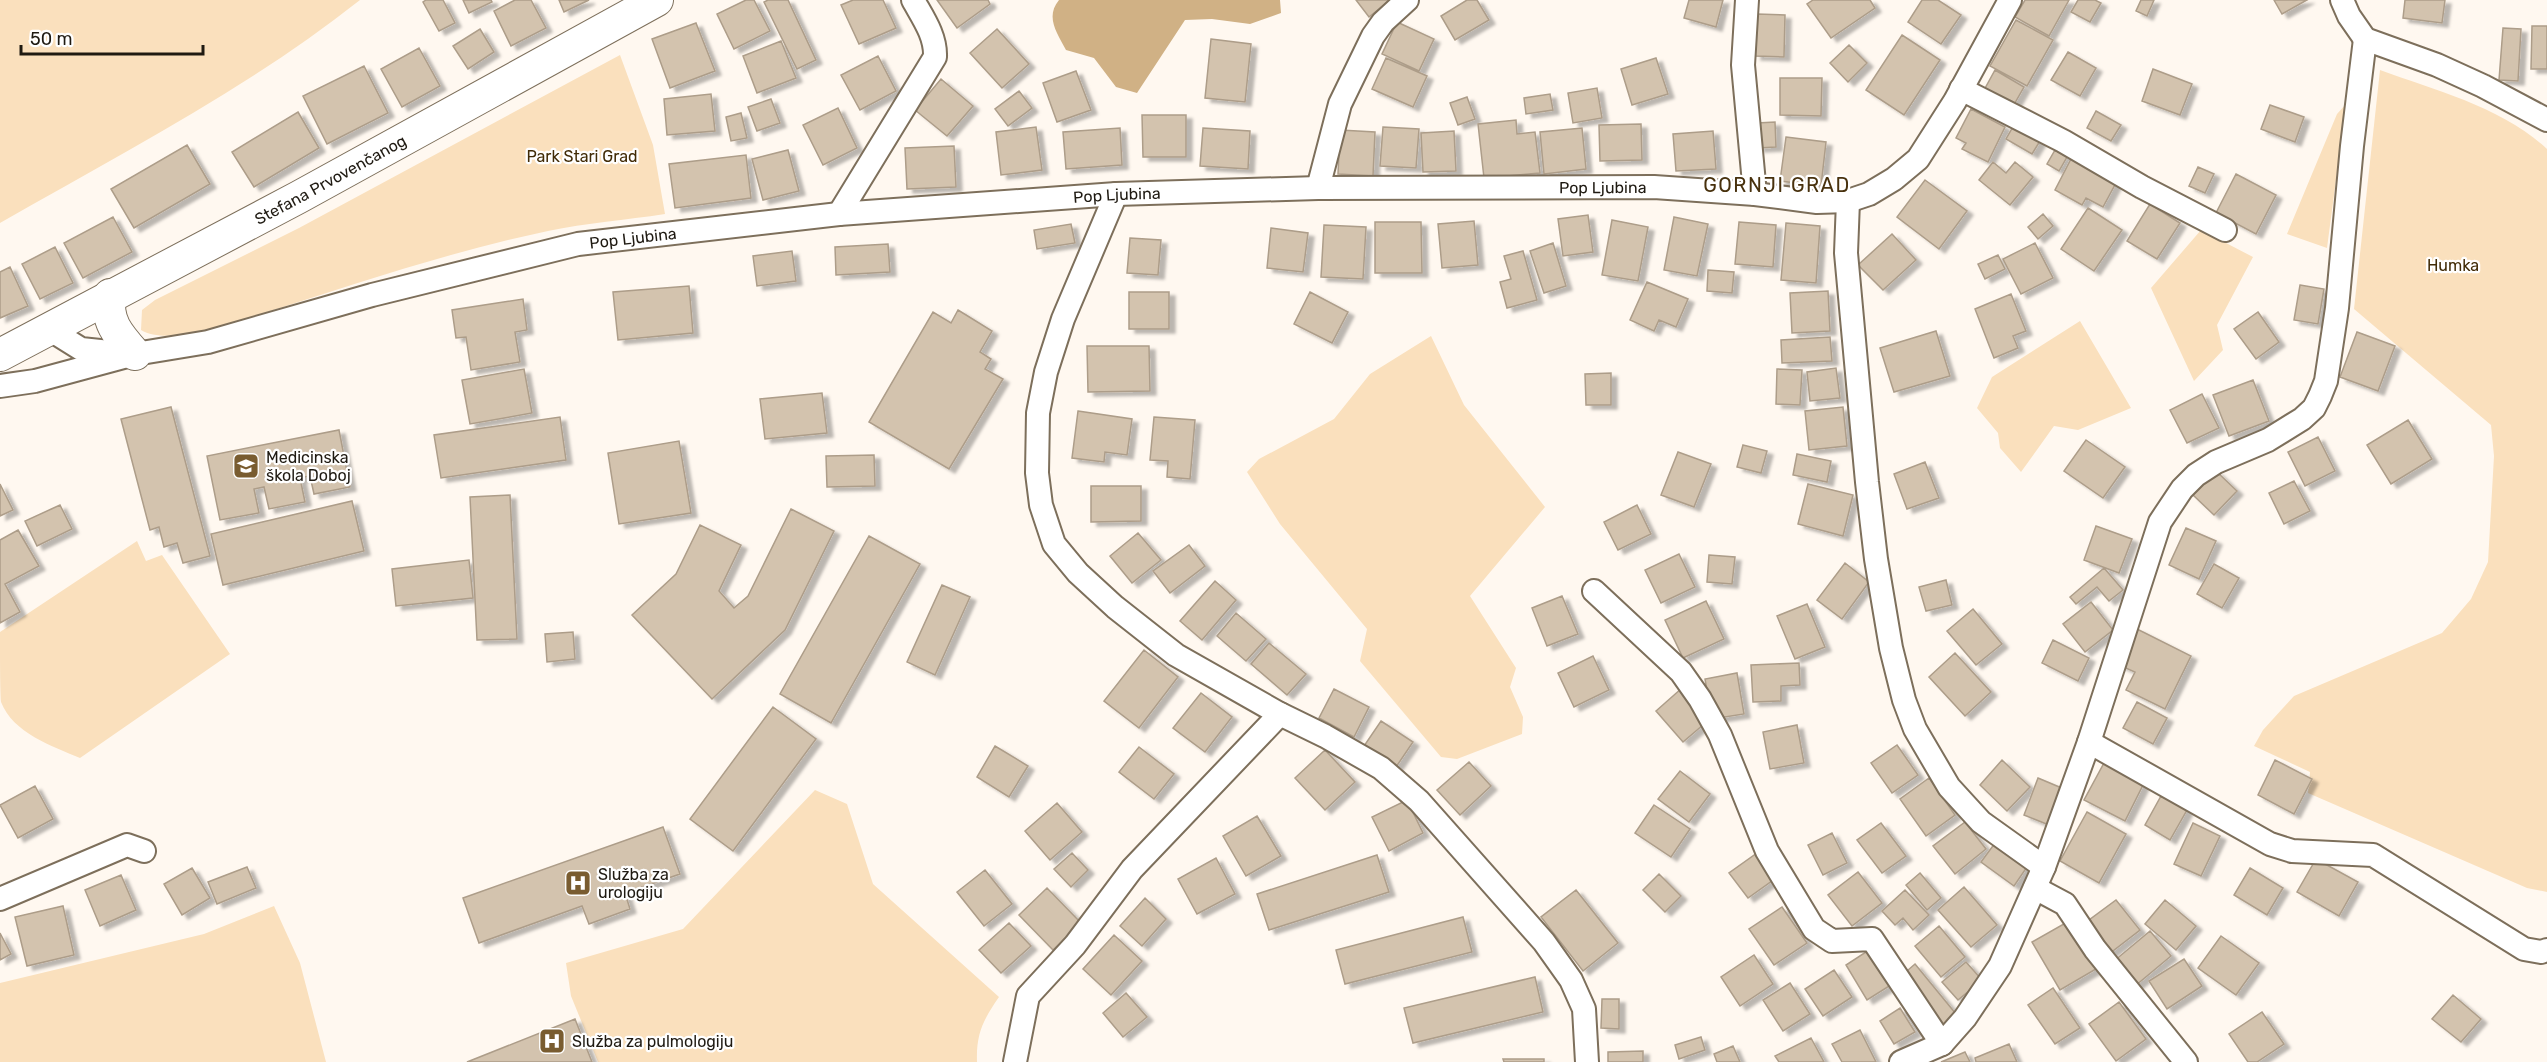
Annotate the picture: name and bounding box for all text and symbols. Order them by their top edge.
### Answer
scale bar [21,18,202,56]
text: 50 m [30,28,73,50]
street label: Stefana Prvovenčanog [251,130,409,228]
park label: Park Stari Grad [526,147,638,166]
district label: GORNJI GRAD [1703,173,1851,197]
street label: Pop Ljubina [1559,178,1647,197]
street label: Pop Ljubina [1072,183,1161,207]
street label: Pop Ljubina [588,223,677,252]
park label: Humka [2427,256,2479,275]
place label: Medicinska škola Doboj [266,448,351,485]
school or university icon: Medicinska škola Doboj [231,451,261,481]
place label: Služba za urologiju [598,865,669,902]
hospital icon: Služba za urologiju [563,868,593,898]
hospital icon: Služba za pulmologiju [537,1026,567,1056]
place label: Služba za pulmologiju [572,1032,733,1051]

